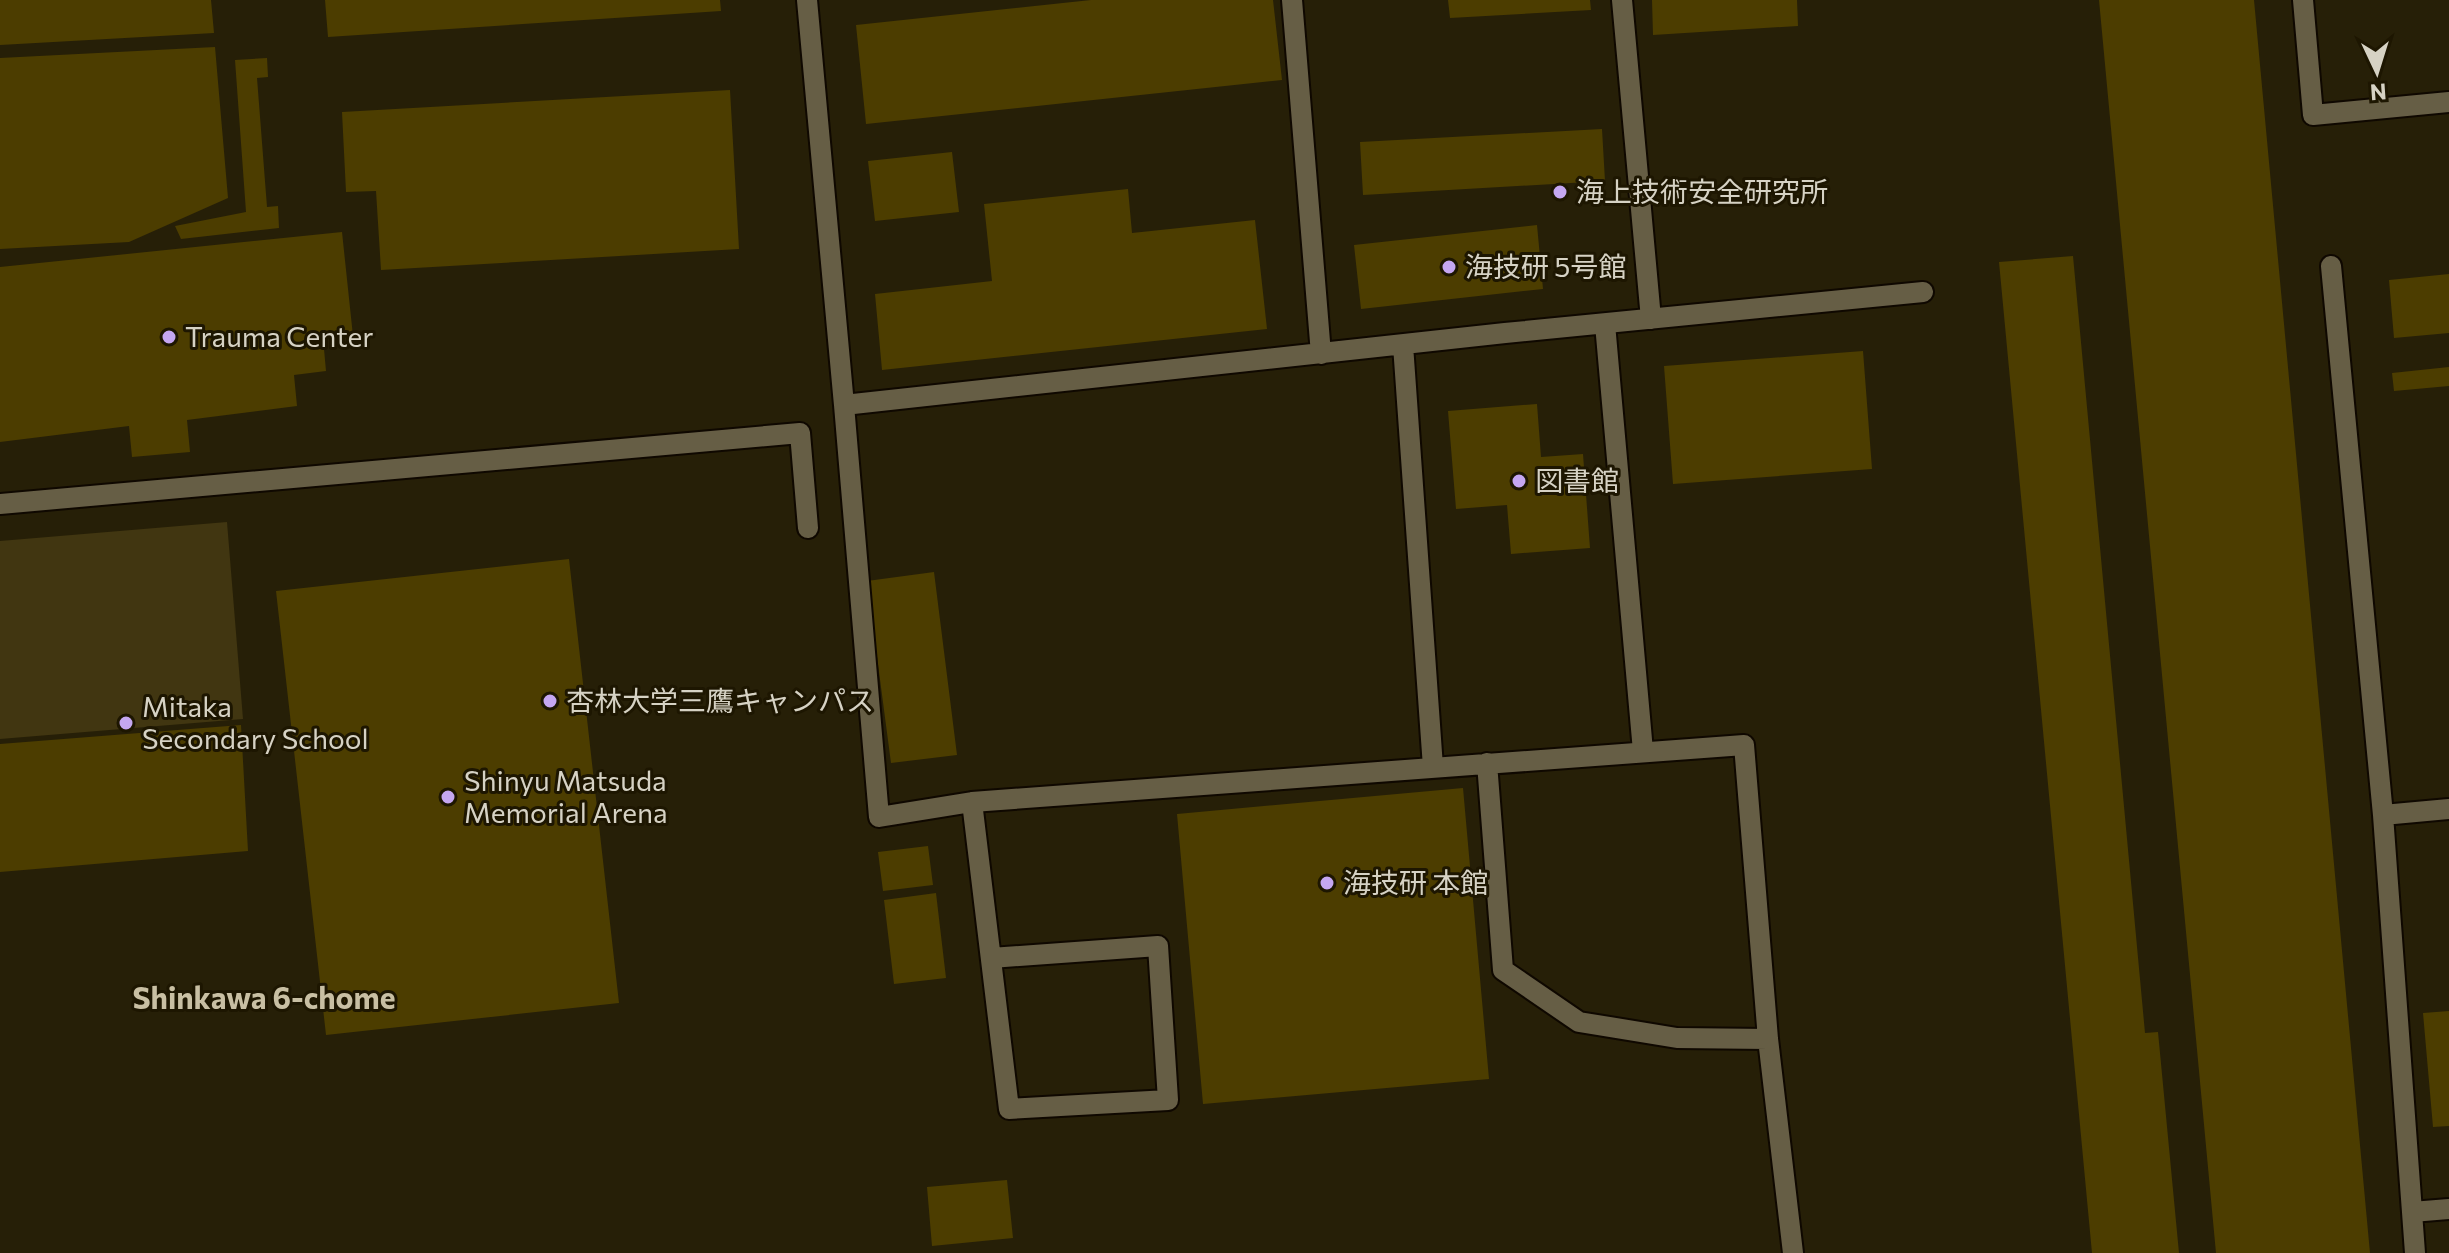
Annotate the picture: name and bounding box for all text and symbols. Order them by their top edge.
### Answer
north arrow [2337,32,2417,112]
text: N [2369,78,2388,106]
place label: 海上技術安全研究所 [1576,174,1828,208]
marker: 海上技術安全研究所 [1551,183,1569,201]
place label: 海技研 5号館 [1465,249,1626,283]
marker: 海技研 5号館 [1440,258,1458,276]
place label: Trauma Center [185,319,373,353]
marker: Trauma Center [160,328,178,346]
place label: 図書館 [1535,463,1619,497]
marker: 図書館 [1510,472,1528,490]
place label: 杏林大学三鷹キャンパス [566,683,874,717]
place label: Mitaka Secondary School [142,689,369,755]
marker: 杏林大学三鷹キャンパス [541,692,559,710]
marker: Mitaka Secondary School [117,714,135,732]
place label: Shinyu Matsuda Memorial Arena [464,763,668,829]
marker: Shinyu Matsuda Memorial Arena [439,788,457,806]
place label: 海技研 本館 [1343,865,1488,899]
marker: 海技研 本館 [1318,874,1336,892]
district label: Shinkawa 6-chome [133,978,395,1015]

